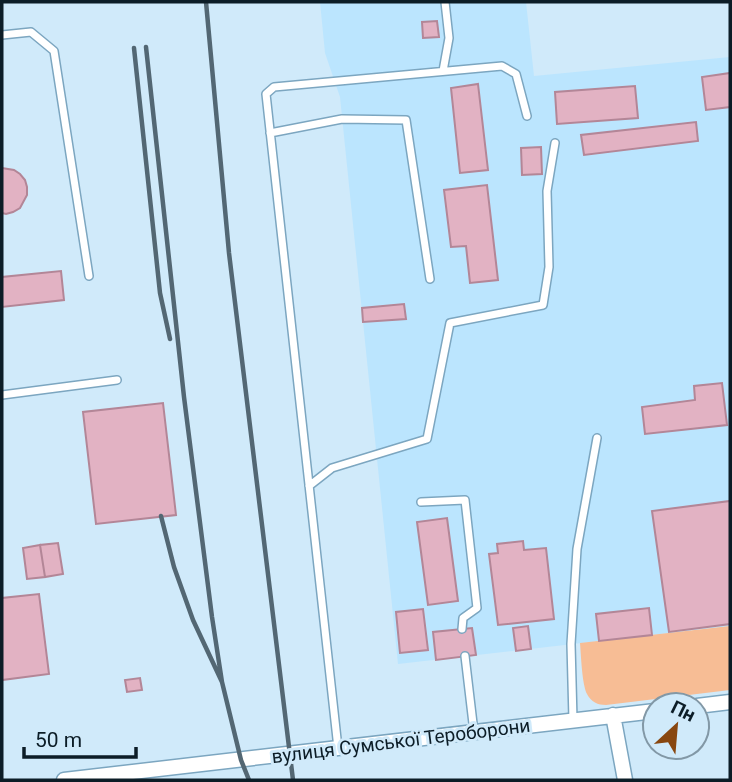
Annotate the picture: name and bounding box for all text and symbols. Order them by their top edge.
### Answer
north arrow [641,691,711,761]
text: Пн [667,696,699,727]
street label: вулиця Сумської Тероборони [270,714,532,768]
scale bar [24,716,136,760]
text: 50 m [35,728,82,752]

